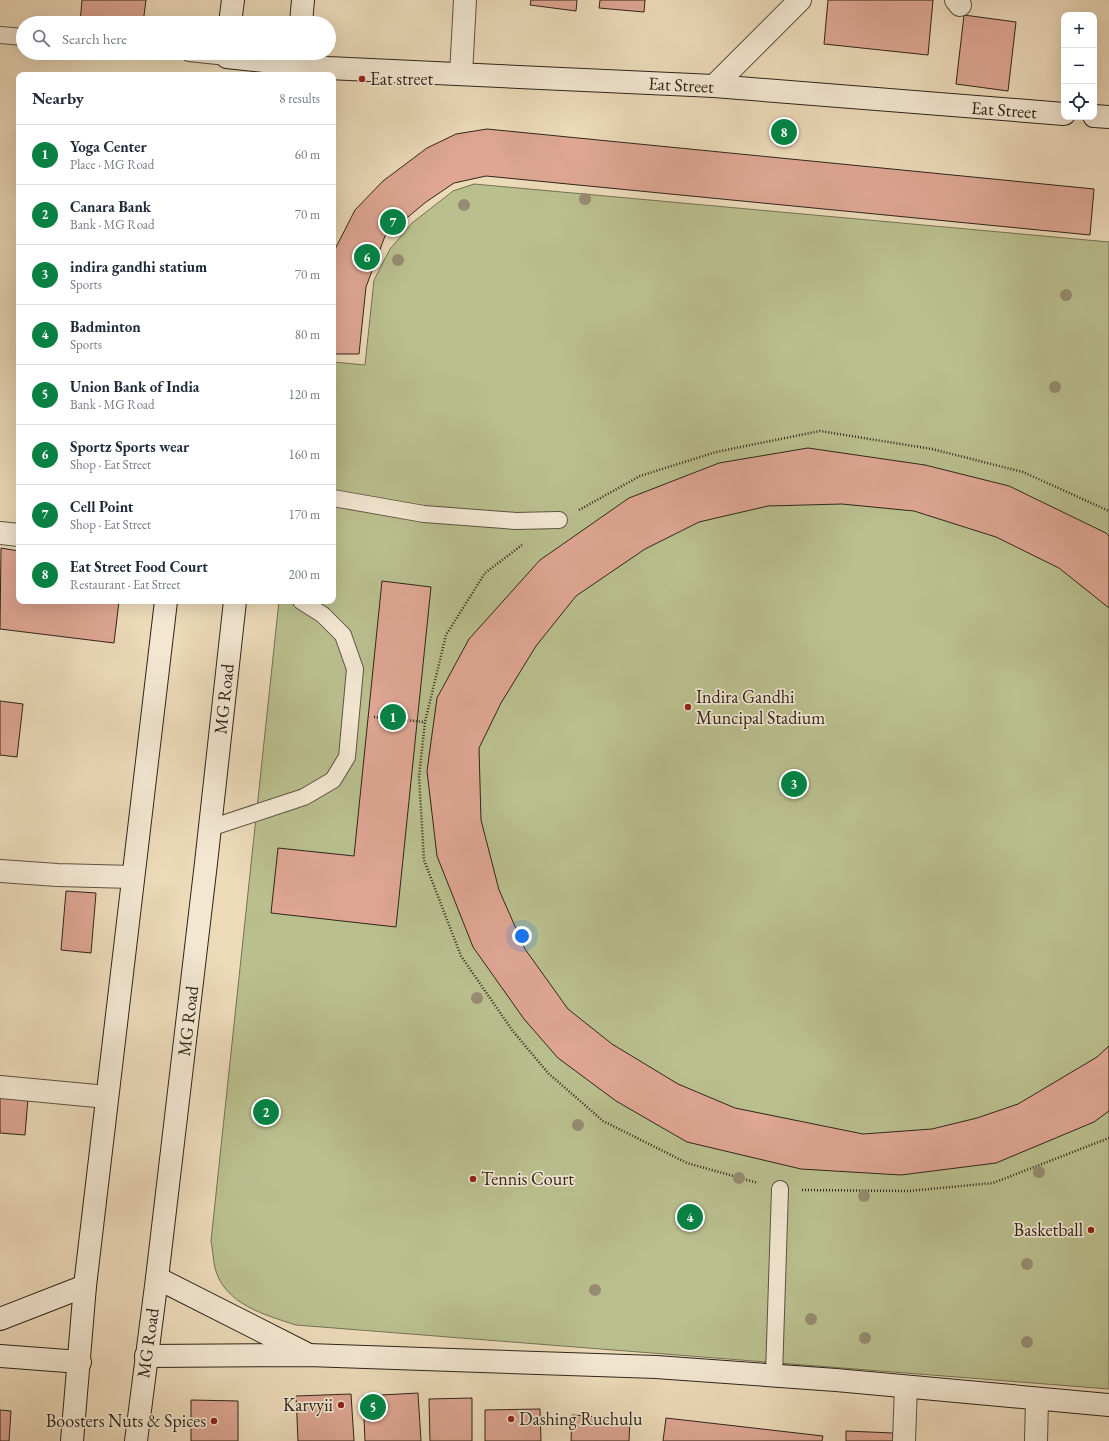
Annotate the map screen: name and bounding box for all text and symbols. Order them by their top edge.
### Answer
map controls [1061,12,1097,120]
button: + [1061,12,1097,48]
search box [16,16,336,60]
icon: search [30,27,52,49]
text: Search here [62,29,127,48]
button: − [1061,48,1097,84]
place label: Eat street [370,67,433,90]
street label: Eat Street [648,71,715,98]
marker: Eat street [357,74,367,84]
button: locate [1061,84,1097,120]
text: Nearby [32,87,84,109]
text: 8 results [279,90,320,107]
street label: Eat Street [970,96,1038,123]
pin: 8 [771,117,797,147]
text: Yoga Center [70,137,147,156]
text: 1 [42,146,48,163]
text: 60 m [295,146,320,163]
text: Place · MG Road [70,156,154,173]
text: Canara Bank [70,197,151,216]
text: 2 [42,206,48,223]
text: 70 m [295,206,320,223]
pin: 7 [380,207,406,237]
text: Bank · MG Road [70,216,155,233]
pin: 6 [354,242,380,272]
text: indira gandhi statium [70,257,207,276]
text: 3 [42,266,48,283]
text: 70 m [295,266,320,283]
text: Sports [70,276,102,293]
text: Badminton [70,317,141,336]
text: 4 [42,326,48,343]
text: 80 m [295,326,320,343]
text: Sports [70,336,102,353]
text: Union Bank of India [70,377,199,396]
text: 5 [42,386,48,403]
text: 120 m [289,386,320,403]
text: Bank · MG Road [70,396,155,413]
text: Sportz Sports wear [70,437,189,456]
text: 6 [42,446,48,463]
text: 160 m [289,446,320,463]
text: Shop · Eat Street [70,456,151,473]
text: Cell Point [70,497,134,516]
text: 7 [42,506,48,523]
text: 170 m [289,506,320,523]
text: Shop · Eat Street [70,516,151,533]
text: Eat Street Food Court [70,557,208,576]
text: 8 [42,566,48,583]
text: 200 m [289,566,320,583]
text: Restaurant · Eat Street [70,576,180,593]
street label: MG Road [208,662,239,735]
place label: Indira Gandhi Muncipal Stadium [696,685,825,729]
pin: 1 [380,702,406,732]
marker: Indira Gandhi Muncipal Stadium [683,702,693,712]
pin: 3 [781,769,807,799]
your location [512,926,532,946]
street label: MG Road [172,984,203,1057]
pin: 2 [253,1097,279,1127]
place label: Tennis Court [481,1167,574,1190]
marker: Tennis Court [468,1174,478,1184]
pin: 4 [677,1202,703,1232]
place label: Basketball [1014,1218,1083,1241]
marker: Basketball [1086,1225,1096,1235]
street label: MG Road [131,1305,164,1379]
pin: 5 [360,1392,386,1422]
place label: Karvyii [283,1393,334,1416]
marker: Karvyii [336,1400,346,1410]
place label: Dashing Ruchulu [519,1407,643,1430]
place label: Boosters Nuts & Spices [46,1409,206,1432]
marker: Dashing Ruchulu [506,1414,516,1424]
marker: Boosters Nuts & Spices [209,1416,219,1426]

